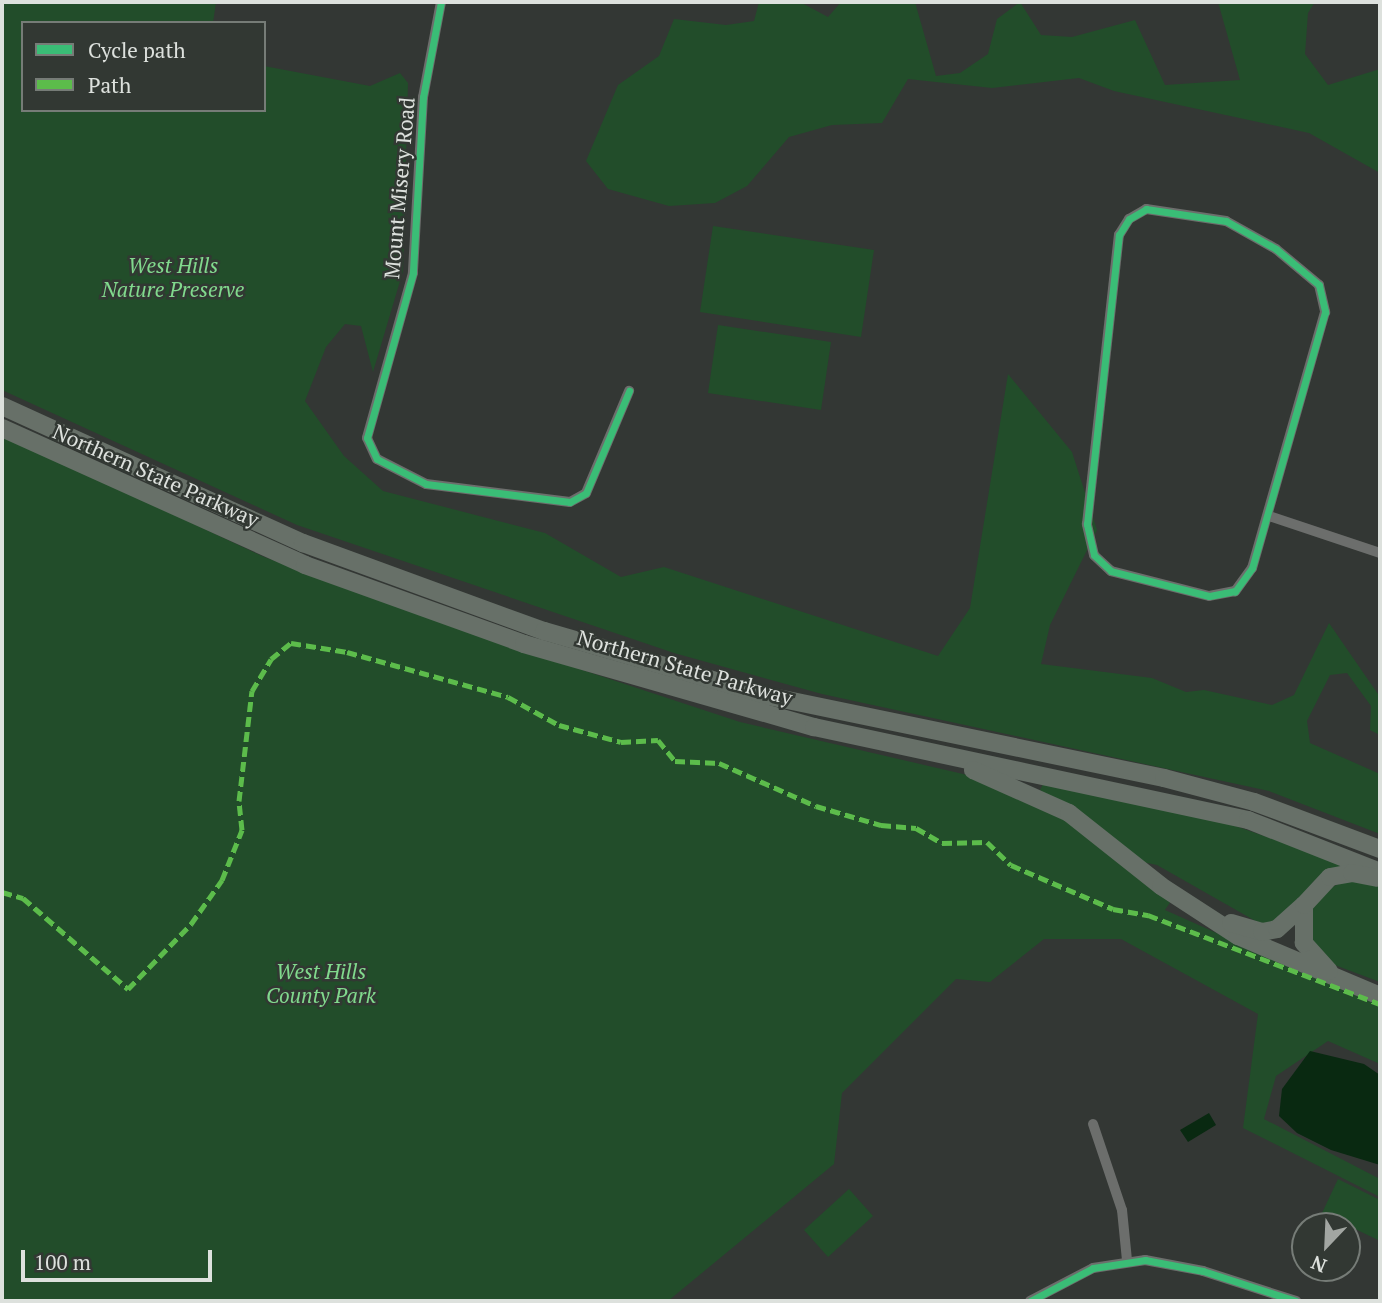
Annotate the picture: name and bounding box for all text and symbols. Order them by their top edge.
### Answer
legend [21,21,266,112]
text: Cycle path [88,36,186,64]
text: Path [88,71,131,99]
street label: Mount Misery Road [378,96,420,280]
park label: West Hills Nature Preserve [102,252,244,302]
street label: Northern State Parkway [49,418,263,532]
street label: Northern State Parkway [574,624,796,710]
park label: West Hills County Park [266,958,376,1008]
north arrow [1291,1212,1361,1282]
scale bar [24,1236,215,1280]
text: 100 m [34,1248,91,1276]
text: N [1307,1251,1330,1279]

